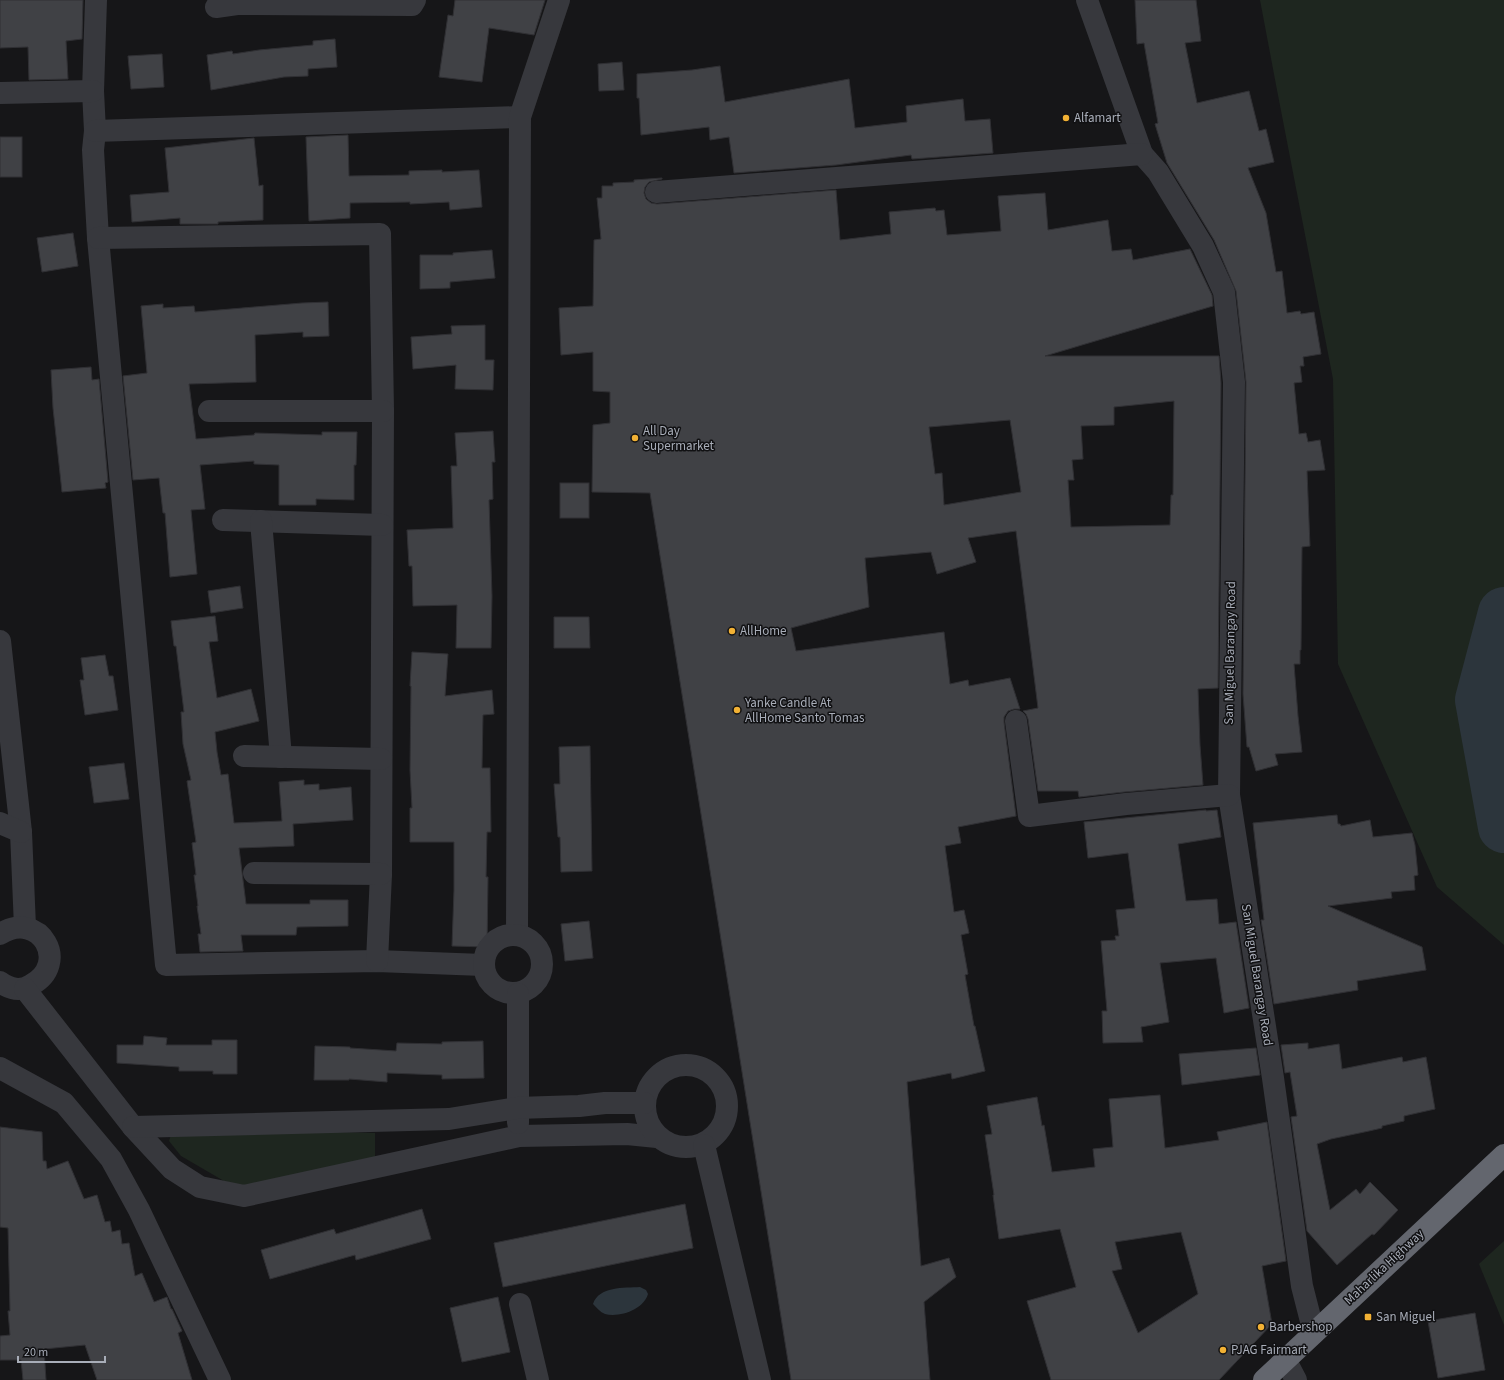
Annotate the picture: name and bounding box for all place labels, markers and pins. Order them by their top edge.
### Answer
place label: Alfamart [1074,109,1121,127]
marker: Alfamart [1061,113,1071,123]
place label: All Day Supermarket [643,422,715,455]
marker: All Day Supermarket [630,433,640,443]
place label: AllHome [740,622,786,640]
marker: AllHome [727,626,737,636]
place label: Yanke Candle At AllHome Santo Tomas [744,694,865,727]
marker: Yanke Candle At AllHome Santo Tomas [732,705,742,715]
place label: San Miguel [1376,1308,1435,1326]
marker: San Miguel [1363,1312,1373,1322]
place label: Barbershop [1269,1318,1333,1336]
marker: Barbershop [1256,1322,1266,1332]
place label: PJAG Fairmart [1231,1341,1307,1359]
marker: PJAG Fairmart [1218,1345,1228,1355]

